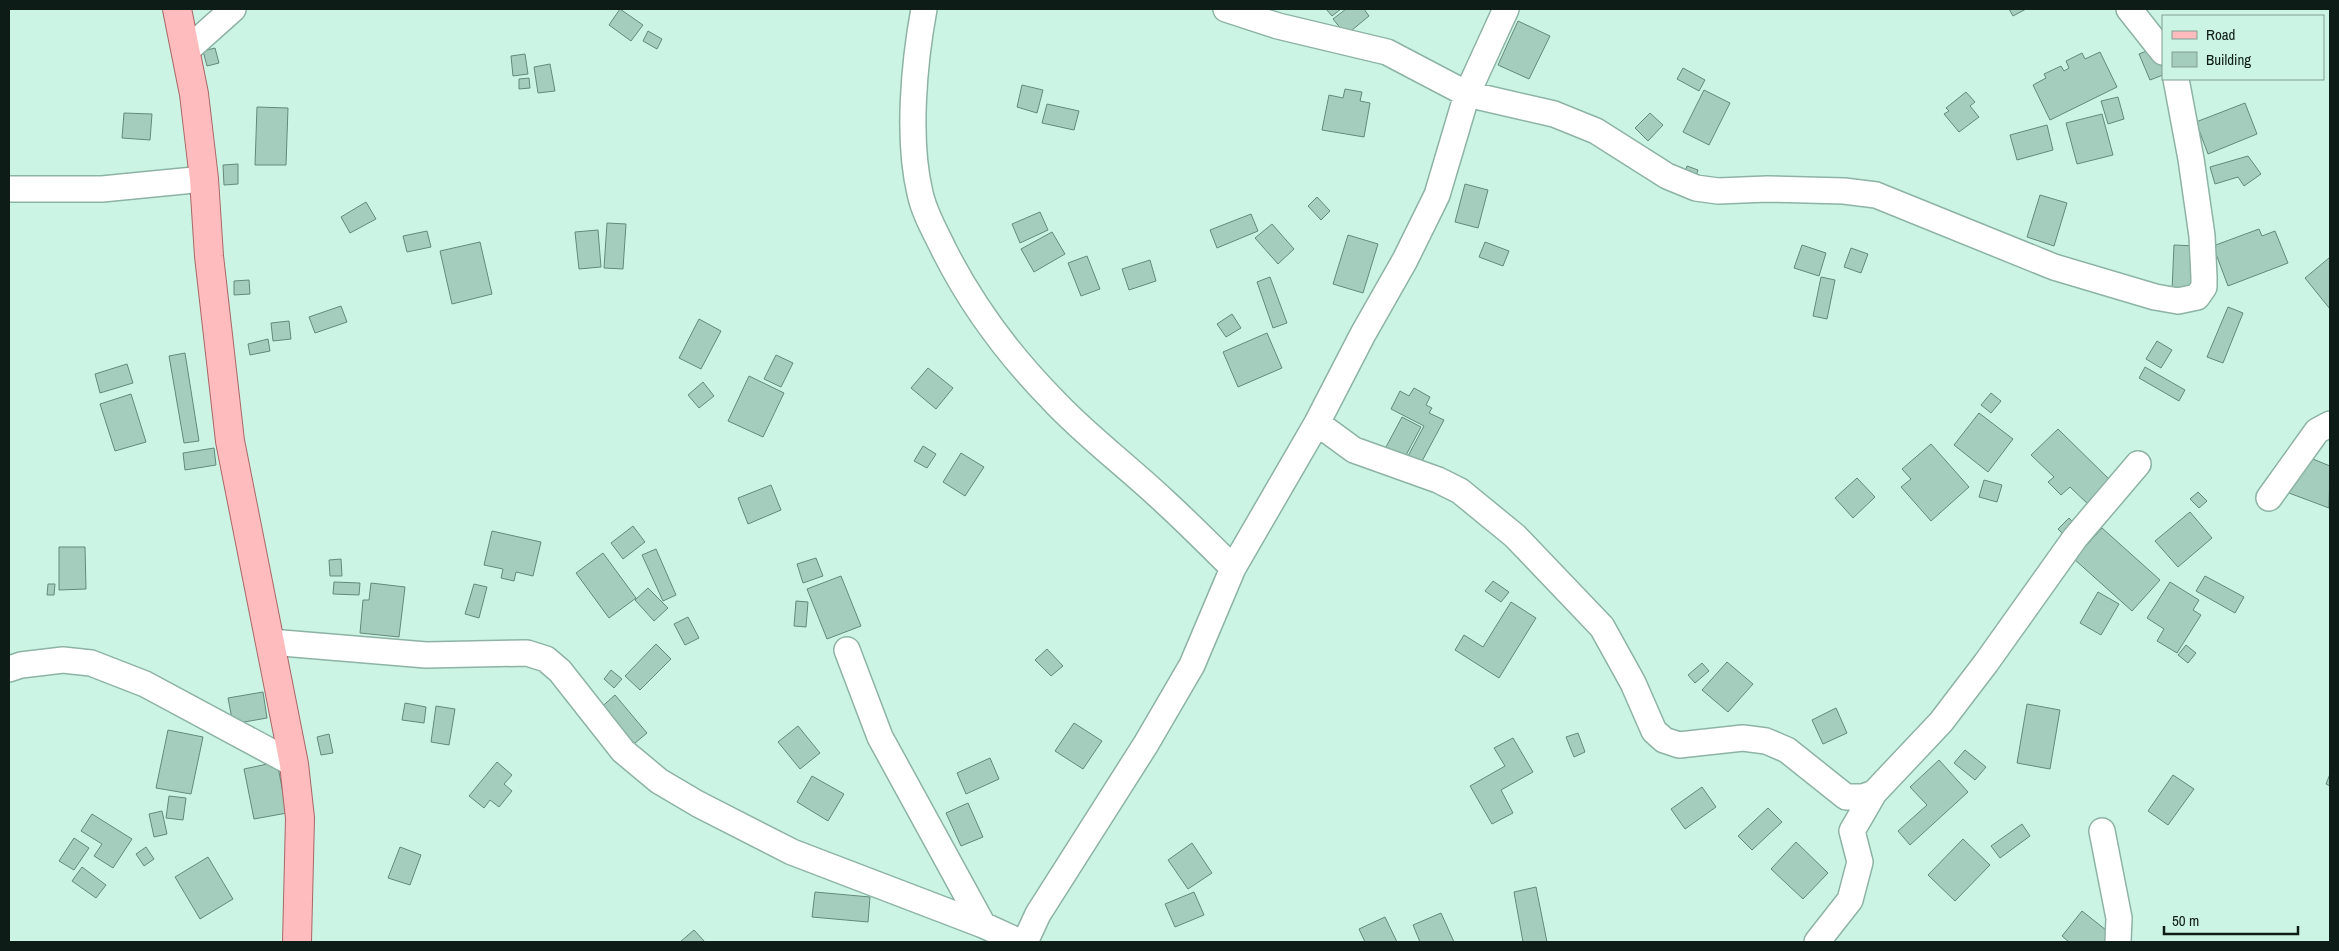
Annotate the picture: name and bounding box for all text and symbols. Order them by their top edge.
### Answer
legend [2162,15,2324,80]
text: Road [2206,24,2235,45]
text: Building [2206,49,2251,70]
scale bar [2164,904,2298,936]
text: 50 m [2172,910,2199,931]

